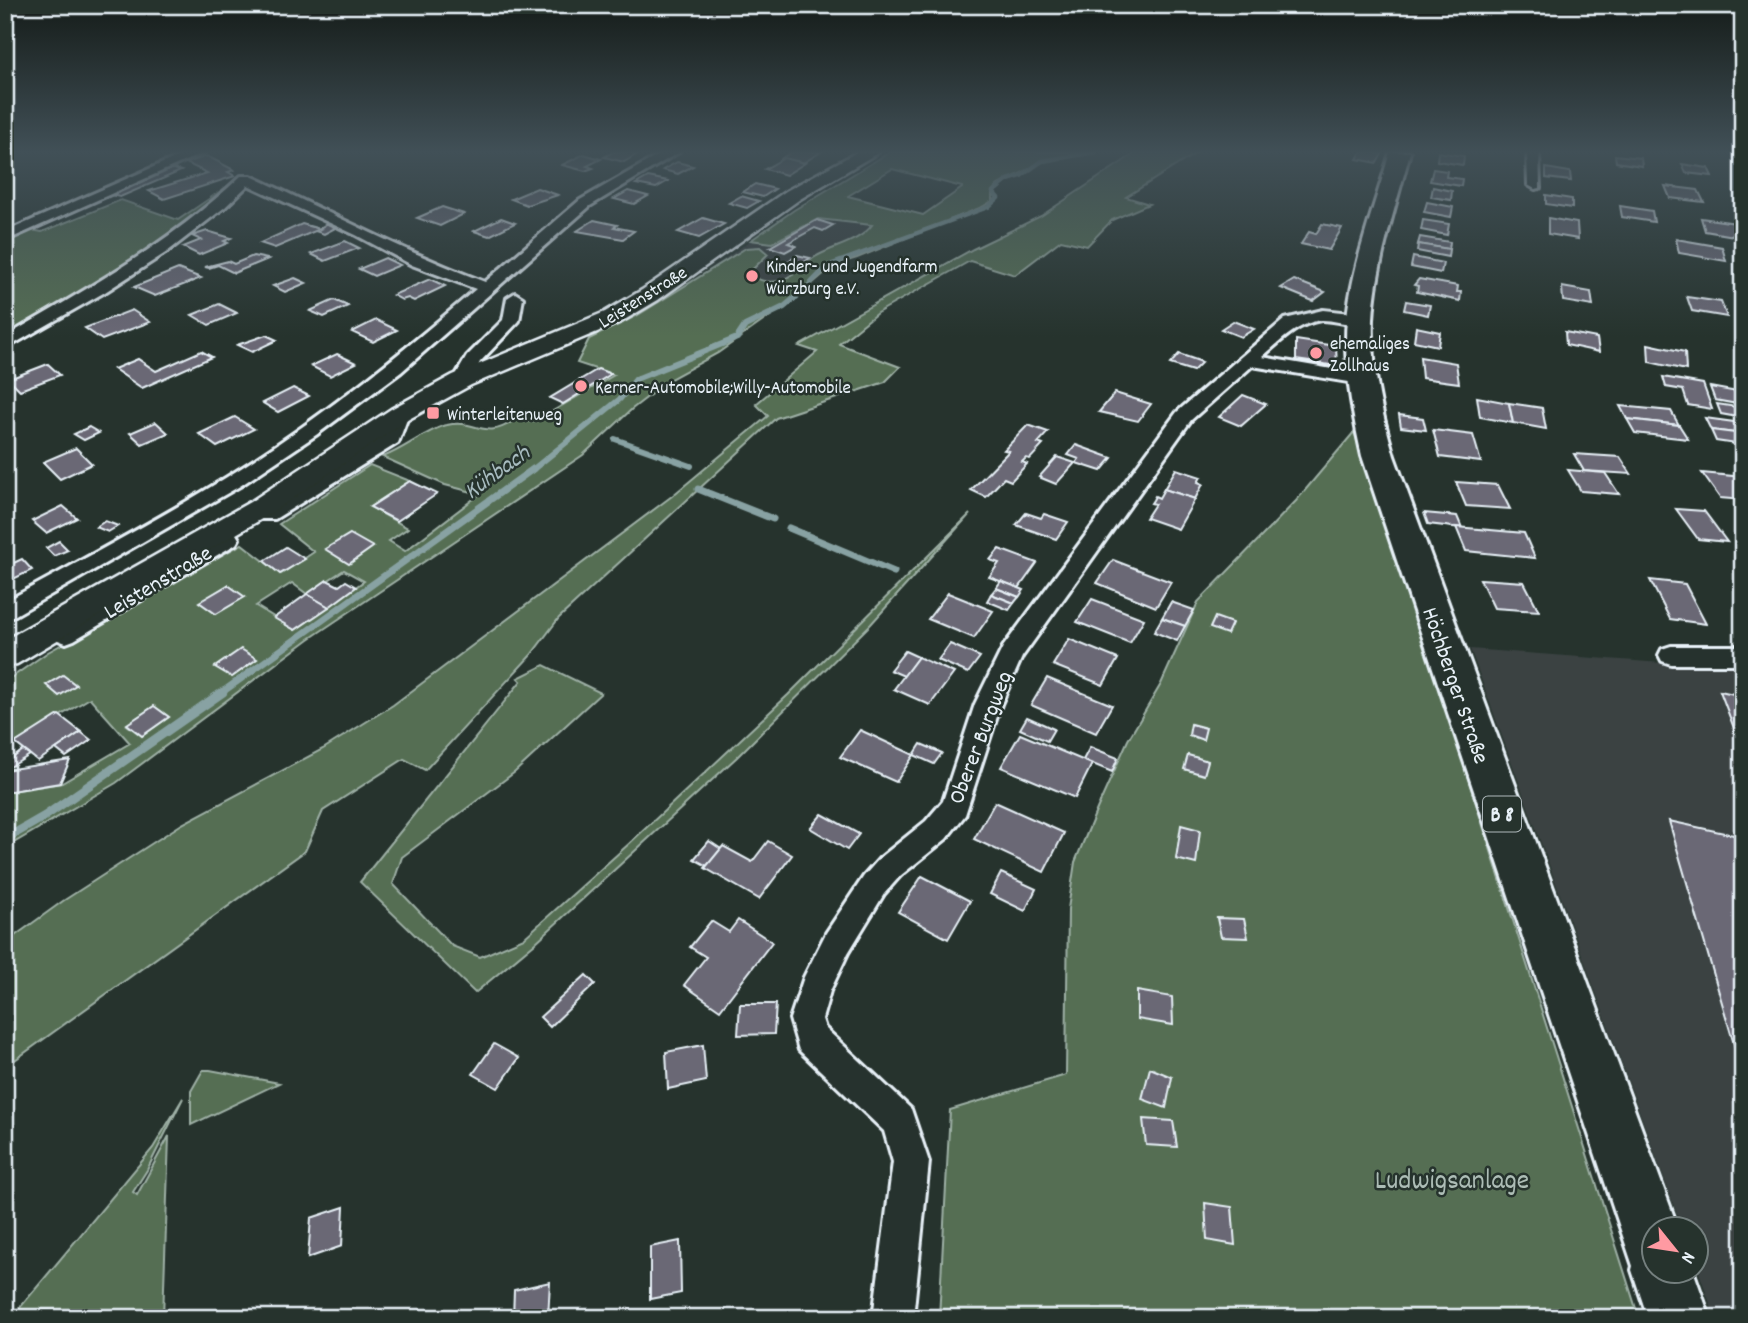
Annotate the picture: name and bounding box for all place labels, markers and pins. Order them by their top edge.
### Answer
place label: Kinder- und Jugendfarm Würzburg e.V. [766,255,938,304]
marker: Kinder- und Jugendfarm Würzburg e.V. [744,268,760,284]
place label: ehemaliges Zollhaus [1330,332,1410,381]
marker: ehemaliges Zollhaus [1308,345,1324,361]
place label: Kerner-Automobile;Willy-Automobile [595,376,851,403]
marker: Kerner-Automobile;Willy-Automobile [573,378,589,394]
place label: Winterleitenweg [447,403,562,430]
marker: Winterleitenweg [425,405,441,421]

